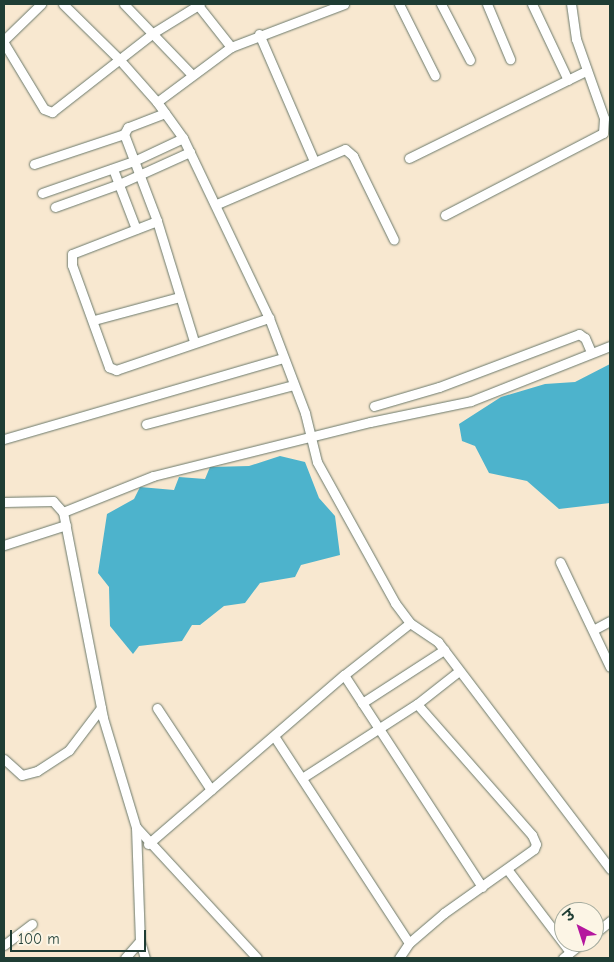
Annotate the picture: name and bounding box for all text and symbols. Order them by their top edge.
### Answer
north arrow [554,902,604,952]
text: उ [561,906,579,925]
scale bar [12,920,149,952]
text: 100 m [18,930,60,948]

